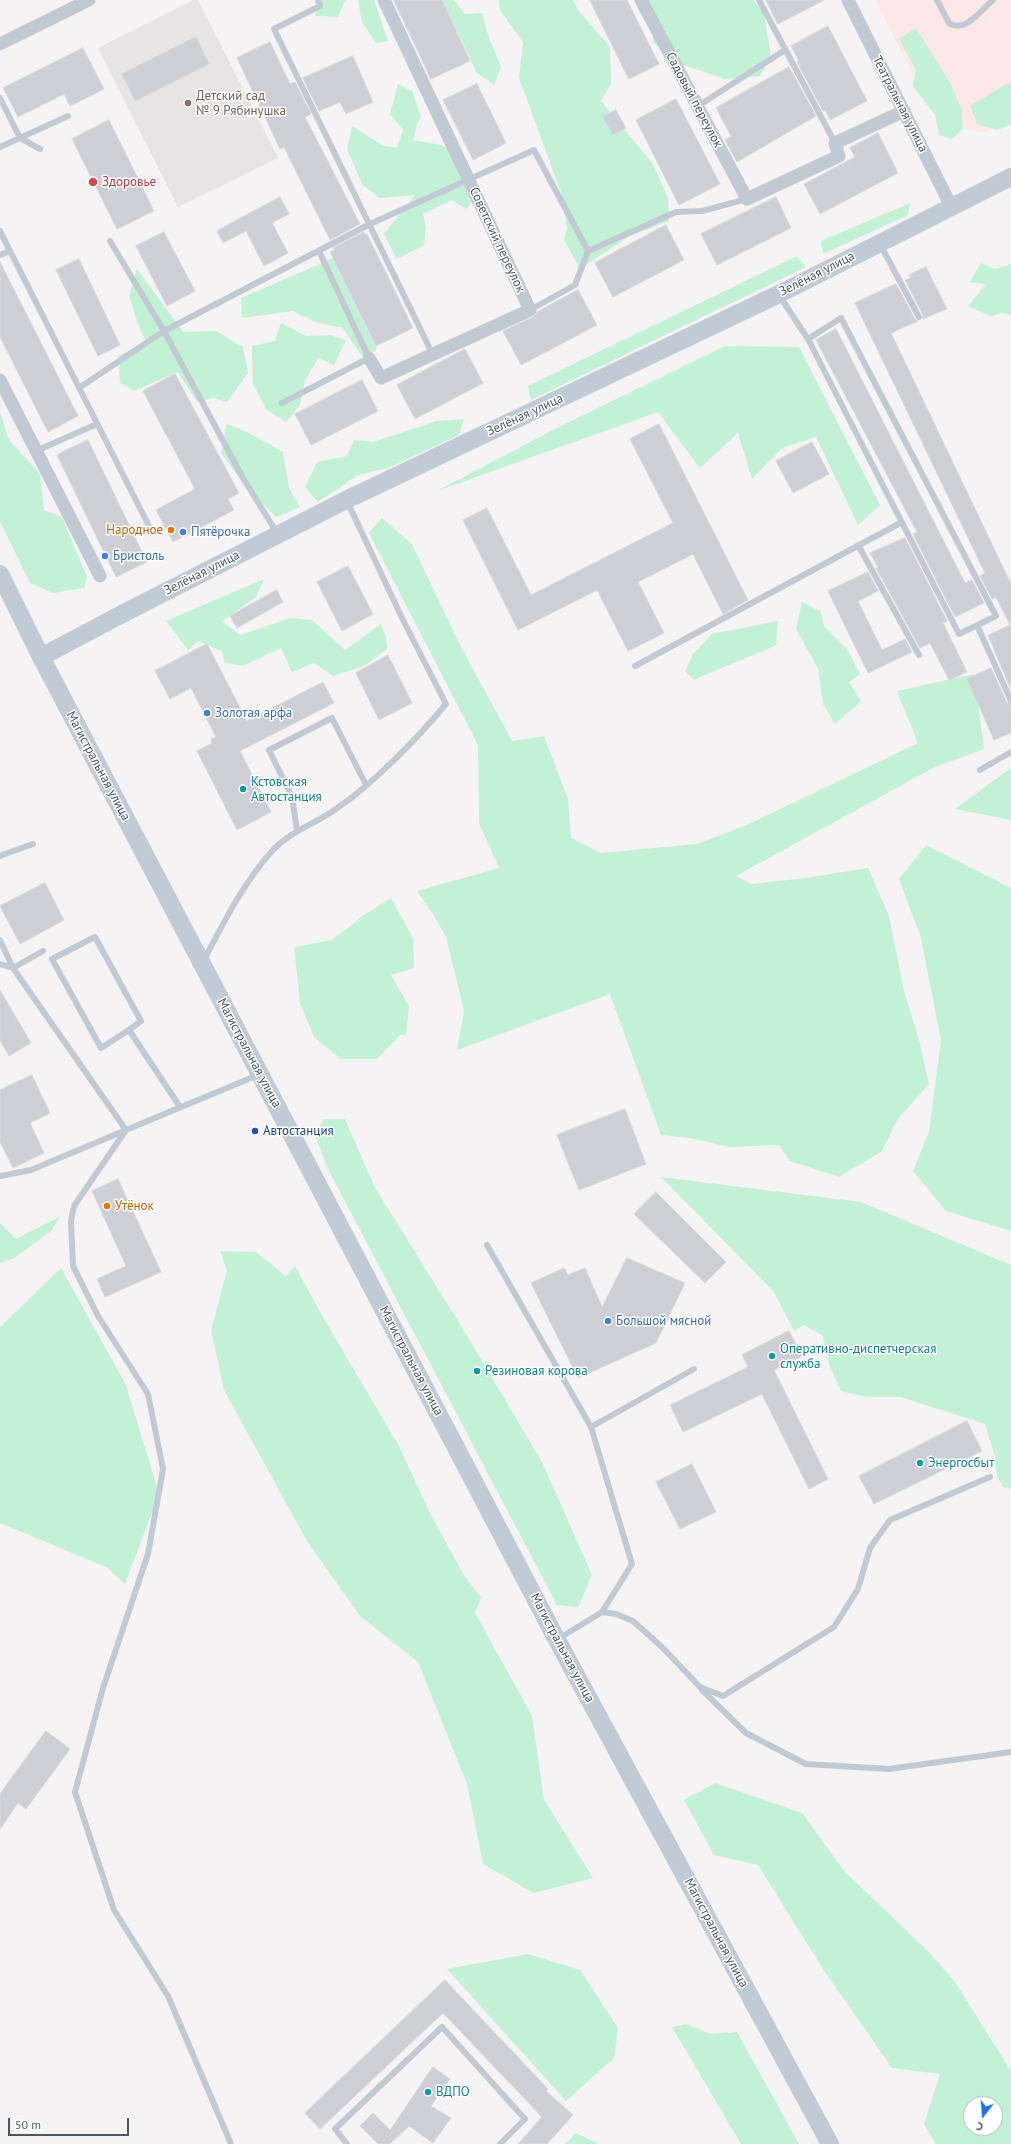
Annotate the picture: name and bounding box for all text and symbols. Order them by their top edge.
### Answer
street label: Садовый переулок [662,50,726,150]
street label: Театральная улица [869,53,931,155]
place label: Детский сад № 9 Рябинушка [196,88,286,119]
marker: Детский сад № 9 Рябинушка [183,98,193,108]
place label: Здоровье [102,174,156,190]
marker: Здоровье [87,176,99,188]
street label: Советский переулок [466,185,528,295]
street label: Зелёная улица [777,248,857,300]
street label: Зелёная улица [484,390,566,440]
place label: Народное [106,522,163,538]
place label: Пятёрочка [191,524,250,540]
marker: Народное [166,525,176,535]
marker: Пятёрочка [178,527,188,537]
street label: Зелёная улица [162,547,242,599]
place label: Бристоль [113,548,164,564]
marker: Бристоль [100,551,110,561]
place label: Золотая арфа [215,705,292,721]
marker: Золотая арфа [202,708,212,718]
street label: Магистральная улица [63,709,133,823]
place label: Кстовская Автостанция [251,774,322,805]
marker: Кстовская Автостанция [238,784,248,794]
street label: Магистральная улица [214,996,284,1110]
place label: Автостанция [263,1123,334,1139]
marker: Автостанция [250,1126,260,1136]
place label: Утёнок [115,1198,154,1214]
marker: Утёнок [102,1201,112,1211]
street label: Магистральная улица [376,1304,446,1418]
place label: Большой мясной [616,1313,711,1329]
marker: Большой мясной [603,1316,613,1326]
place label: Оперативно-диспетчерская служба [780,1341,936,1372]
marker: Оперативно-диспетчерская служба [767,1351,777,1361]
place label: Резиновая корова [485,1363,588,1379]
marker: Резиновая корова [472,1366,482,1376]
place label: Энергосбыт [928,1455,994,1471]
marker: Энергосбыт [915,1458,925,1468]
street label: Магистральная улица [527,1591,597,1705]
street label: Магистральная улица [681,1876,751,1990]
place label: ВДПО [436,2084,470,2100]
marker: ВДПО [423,2087,433,2097]
north arrow [963,2096,1003,2136]
scale bar [10,2110,131,2136]
text: 50 m [15,2117,41,2132]
text: С [975,2119,985,2134]

